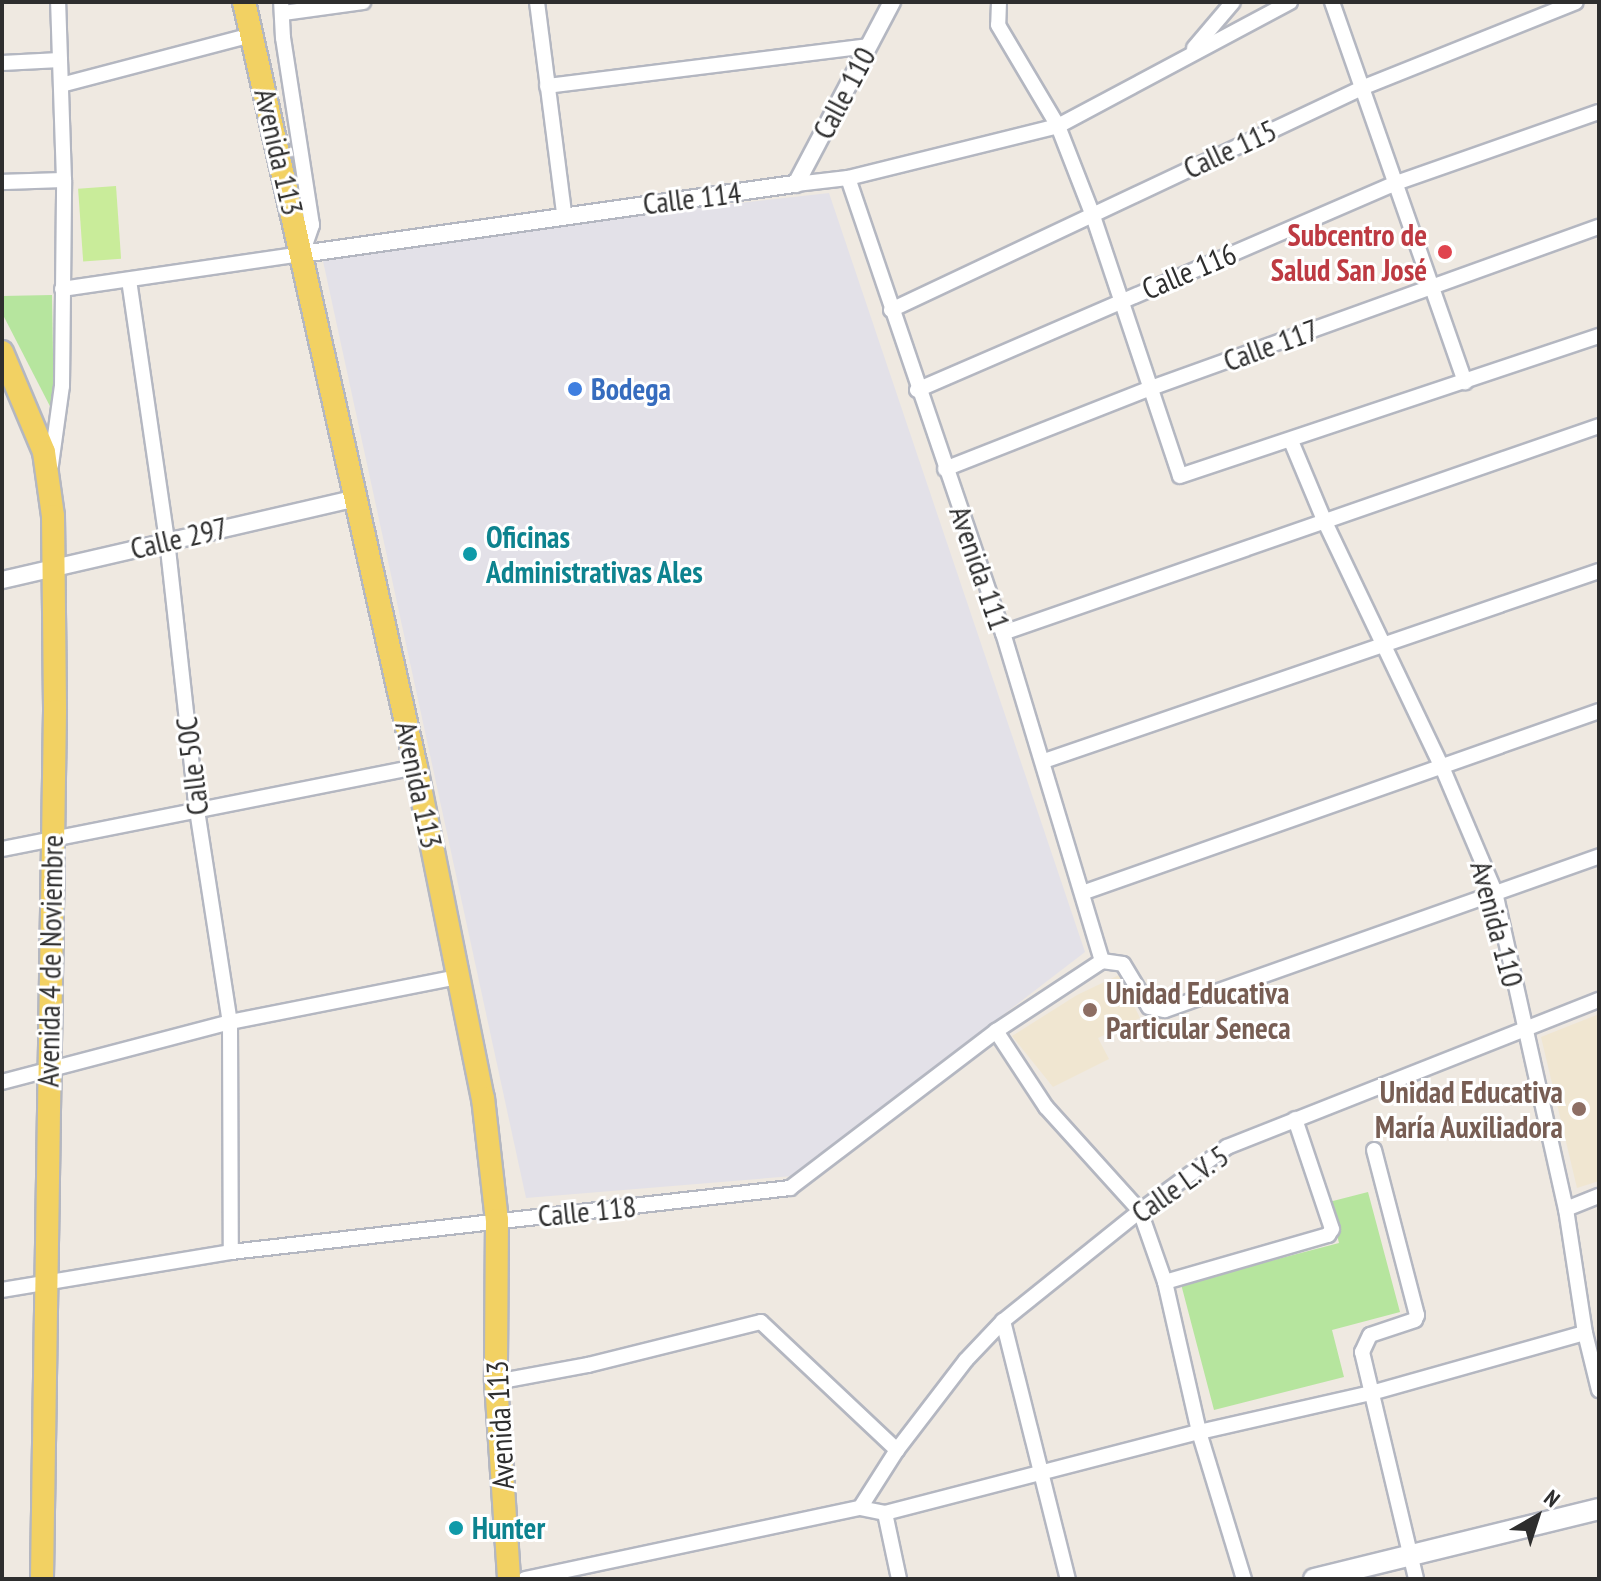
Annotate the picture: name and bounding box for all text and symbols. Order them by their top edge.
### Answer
street label: Calle 110 [805,41,883,145]
street label: Avenida 113 [247,85,311,219]
street label: Calle 115 [1178,112,1282,186]
street label: Calle 114 [641,174,743,222]
place label: Subcentro de Salud San José [1271,217,1427,288]
street label: Calle 116 [1137,235,1241,307]
marker: Subcentro de Salud San José [1434,241,1456,263]
street label: Calle 117 [1219,311,1323,379]
place label: Bodega [591,371,671,407]
marker: Bodega [566,380,584,398]
street label: Avenida 111 [942,501,1018,635]
street label: Calle 297 [127,509,231,567]
place label: Oficinas Administrativas Ales [486,519,704,590]
marker: Oficinas Administrativas Ales [461,545,479,563]
street label: Calle 50C [168,715,216,817]
street label: Avenida 113 [388,718,450,852]
street label: Avenida 4 de Noviembre [30,834,70,1088]
street label: Avenida 110 [1463,857,1531,991]
place label: Unidad Educativa Particular Seneca [1106,975,1291,1046]
marker: Unidad Educativa Particular Seneca [1081,1001,1099,1019]
place label: Unidad Educativa María Auxiliadora [1374,1074,1563,1144]
marker: Unidad Educativa María Auxiliadora [1570,1100,1588,1118]
street label: Calle L.V. 5 [1124,1137,1236,1231]
street label: Calle 118 [536,1188,638,1234]
street label: Avenida 113 [479,1360,521,1490]
north arrow [1497,1477,1577,1557]
text: N [1539,1484,1566,1513]
place label: Hunter [472,1510,545,1546]
marker: Hunter [447,1519,465,1537]

